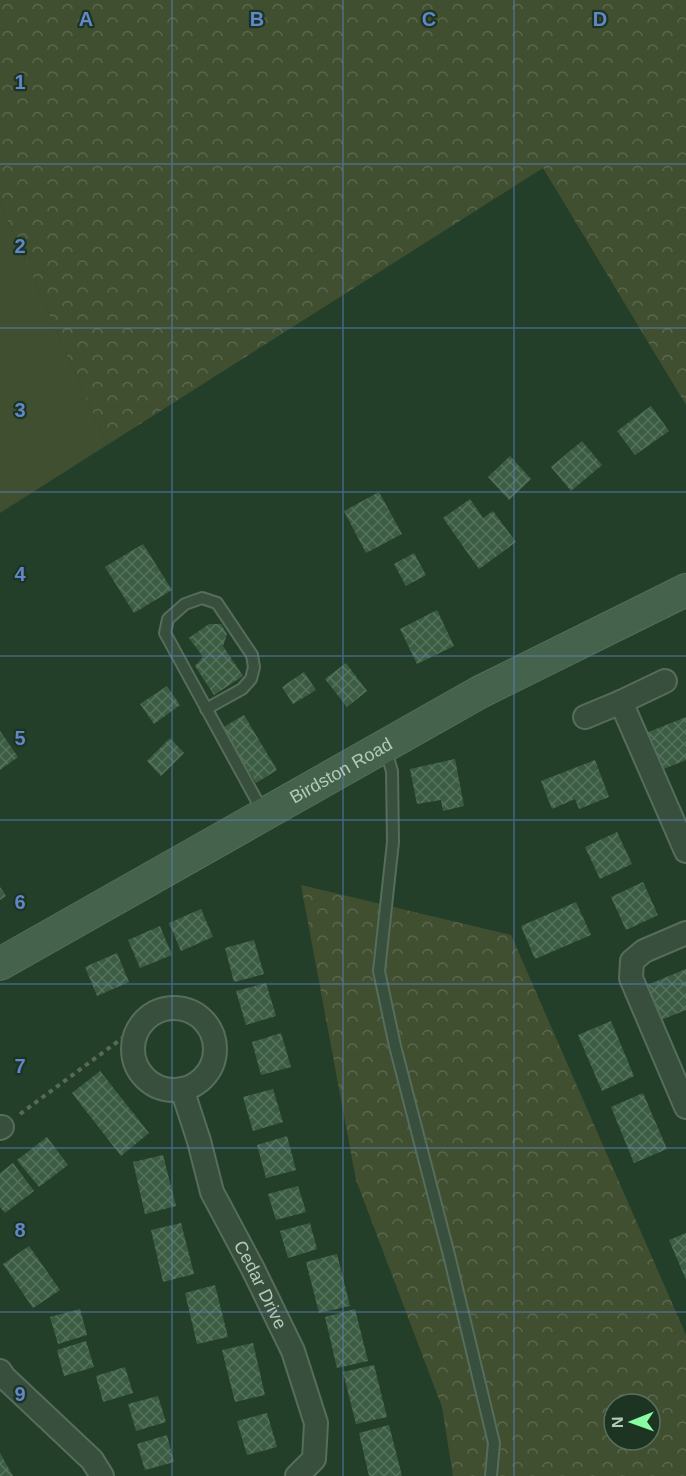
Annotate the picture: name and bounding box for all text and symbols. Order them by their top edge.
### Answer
text: A [79,8,93,30]
text: B [250,8,264,30]
text: C [422,8,436,30]
text: D [593,8,607,30]
text: 1 [14,71,26,93]
text: 2 [14,235,26,257]
text: 3 [14,399,26,421]
text: 4 [14,563,26,585]
text: 5 [14,727,26,749]
street label: Birdston Road [286,734,396,808]
text: 6 [14,891,26,913]
text: 7 [14,1055,26,1077]
text: 8 [14,1219,26,1241]
street label: Cedar Drive [230,1237,291,1332]
text: 9 [14,1383,26,1405]
north arrow [602,1392,662,1452]
text: N [609,1416,626,1428]

